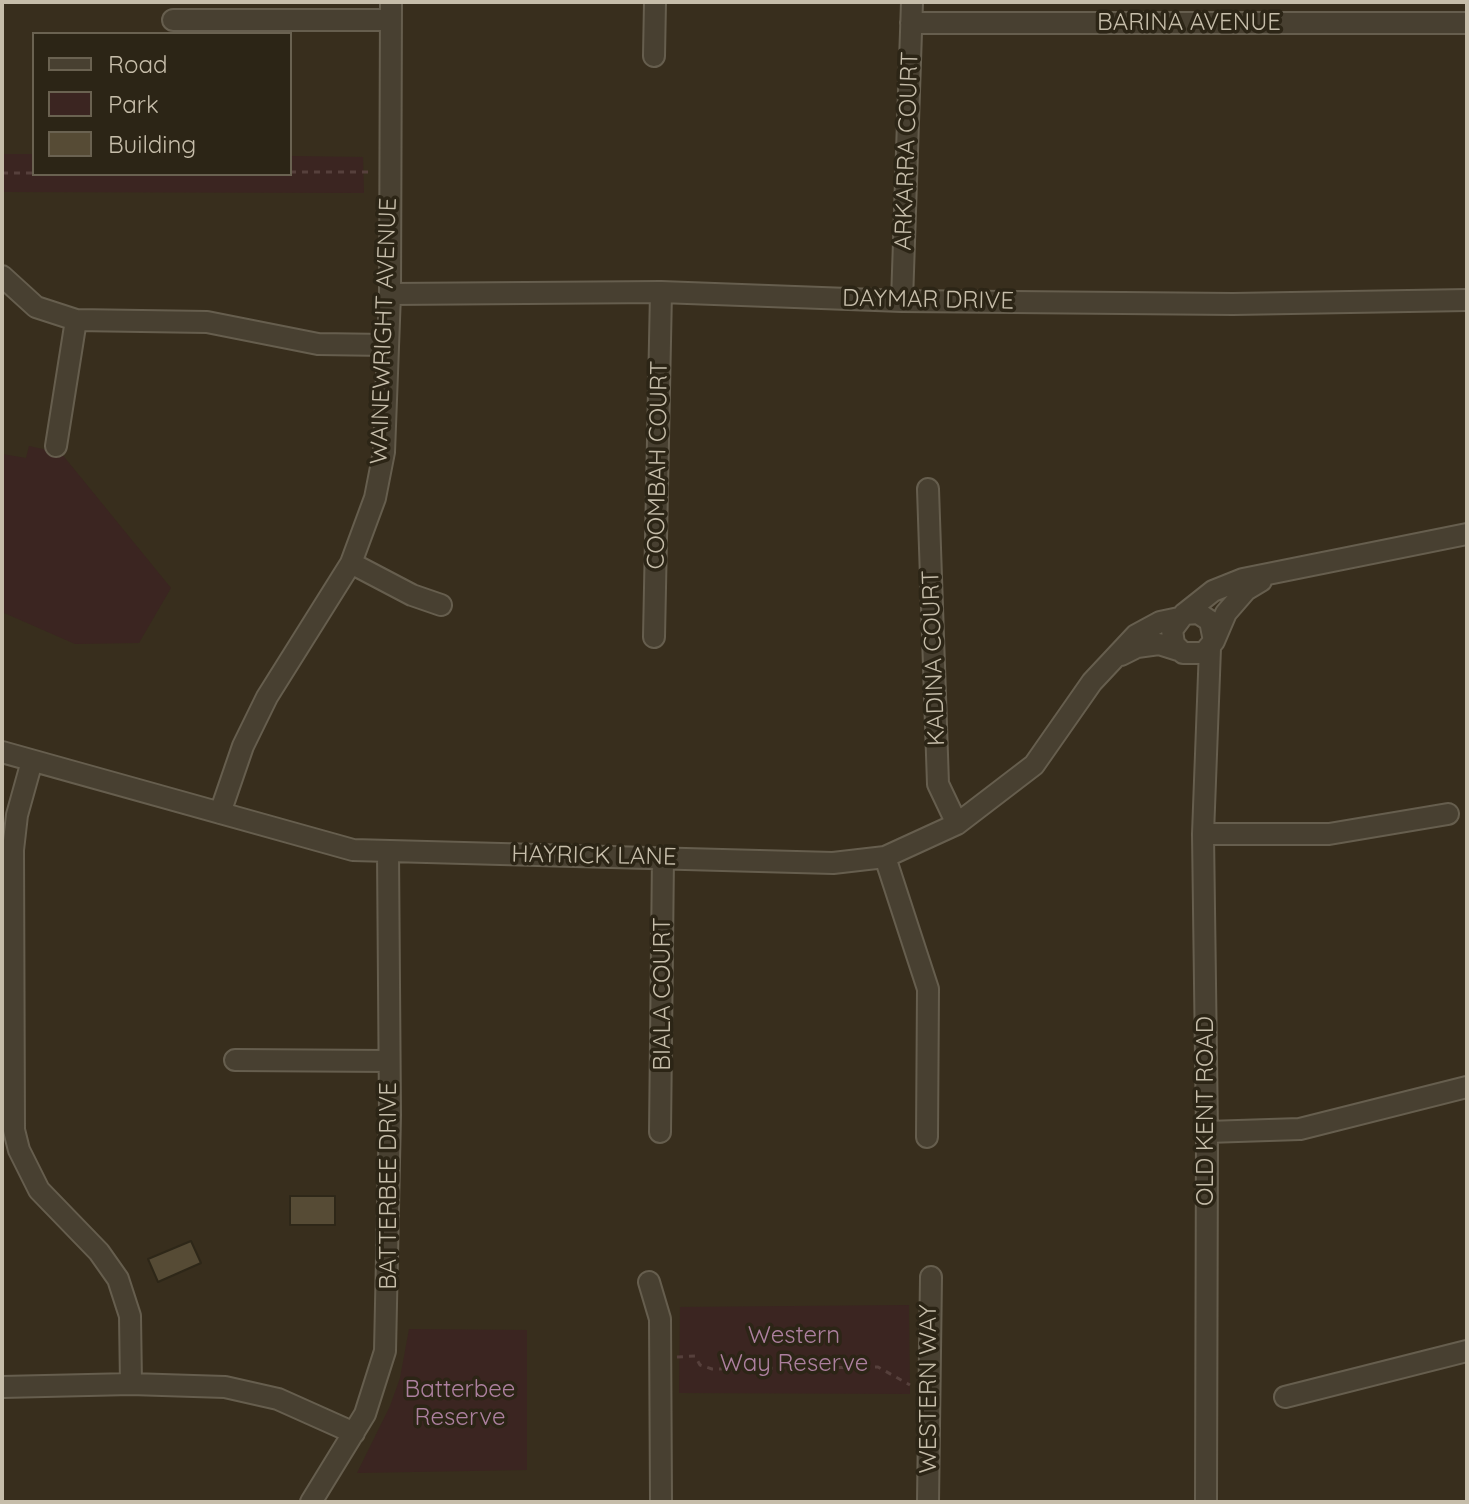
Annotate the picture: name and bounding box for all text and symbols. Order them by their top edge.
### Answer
street label: BARINA AVENUE [1097,9,1281,37]
legend [32,32,292,176]
text: Road [108,49,168,79]
street label: ARKARRA COURT [889,51,925,251]
text: Park [108,89,159,119]
text: Building [108,129,196,159]
street label: WAINEWRIGHT AVENUE [365,197,403,465]
street label: DAYMAR DRIVE [842,284,1014,316]
street label: COOMBAH COURT [642,360,674,570]
street label: KADINA COURT [917,570,951,746]
street label: HAYRICK LANE [511,840,677,872]
street label: BIALA COURT [649,917,677,1071]
street label: OLD KENT ROAD [1192,1016,1220,1206]
street label: BATTERBEE DRIVE [375,1082,403,1290]
street label: WESTERN WAY [915,1304,943,1474]
park label: Western Way Reserve [720,1322,868,1378]
park label: Batterbee Reserve [405,1376,515,1432]

